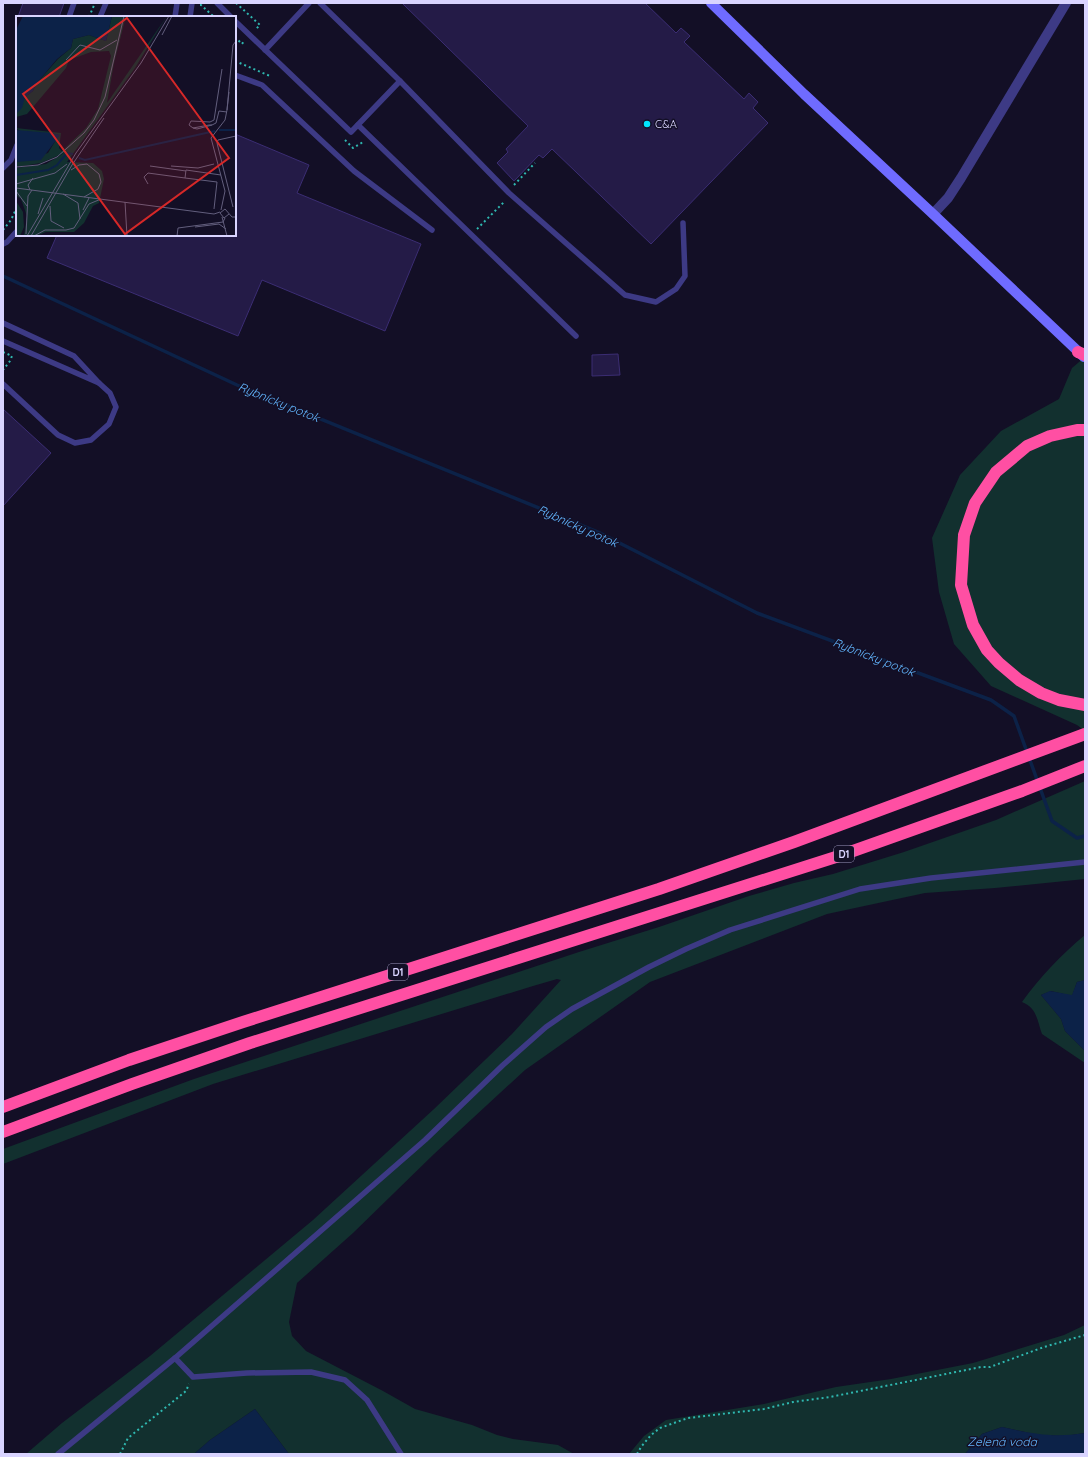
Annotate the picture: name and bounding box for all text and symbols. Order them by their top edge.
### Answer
inset map [16,16,236,236]
place label: C&A [655,117,677,131]
marker: C&A [642,119,652,129]
water label: Rybnícky potok [236,379,323,426]
water label: Rybnícky potok [535,502,622,551]
water label: Rybnícky potok [831,634,919,680]
road number: D1 [834,846,854,862]
road number: D1 [388,964,408,980]
water label: Zelená voda [967,1434,1037,1449]

